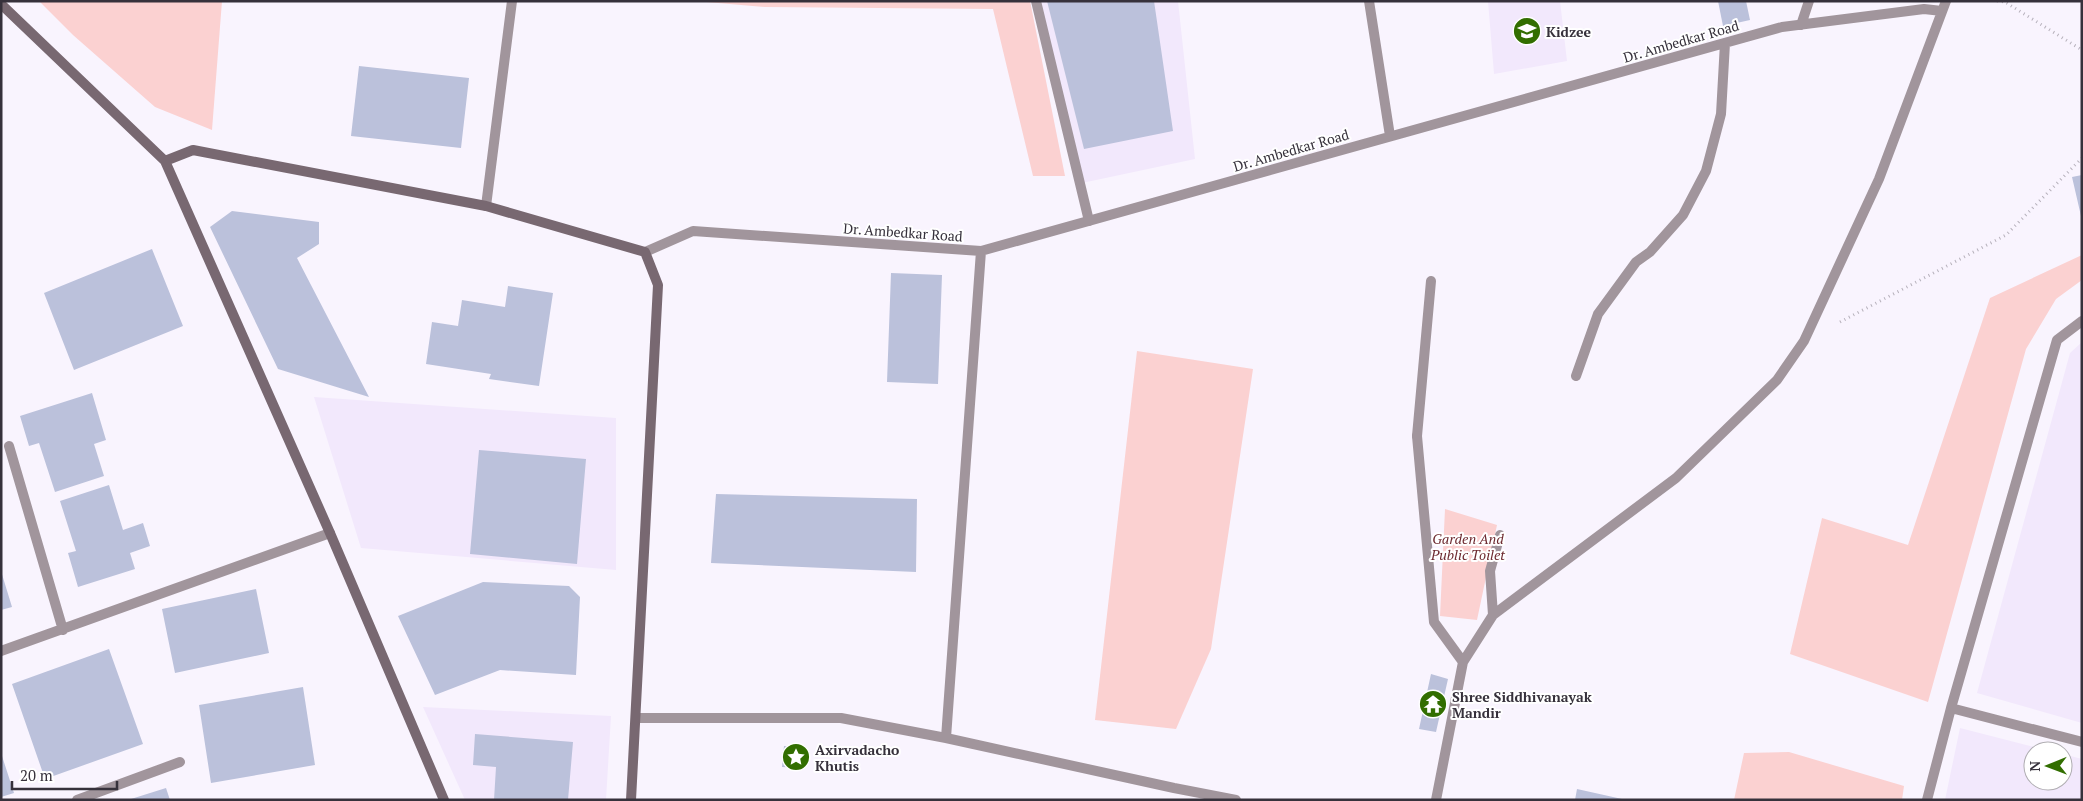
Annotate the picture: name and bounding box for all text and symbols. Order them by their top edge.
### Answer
street label: Dr. Ambedkar Road [1621,15,1741,67]
school or university icon: Kidzee [1512,16,1542,46]
place label: Kidzee [1546,22,1592,41]
street label: Dr. Ambedkar Road [1231,124,1351,176]
street label: Dr. Ambedkar Road [843,218,964,246]
park label: Garden And Public Toilet [1430,529,1505,564]
place label: Shree Siddhivanayak Mandir [1452,687,1593,722]
temple icon: Shree Siddhivanayak Mandir [1418,689,1448,719]
place label: Axirvadacho Khutis [815,740,899,775]
north arrow [2023,741,2073,791]
place icon: Axirvadacho Khutis [781,742,811,772]
scale bar [12,758,118,790]
text: N [2025,760,2044,772]
text: 20 m [20,765,53,785]

